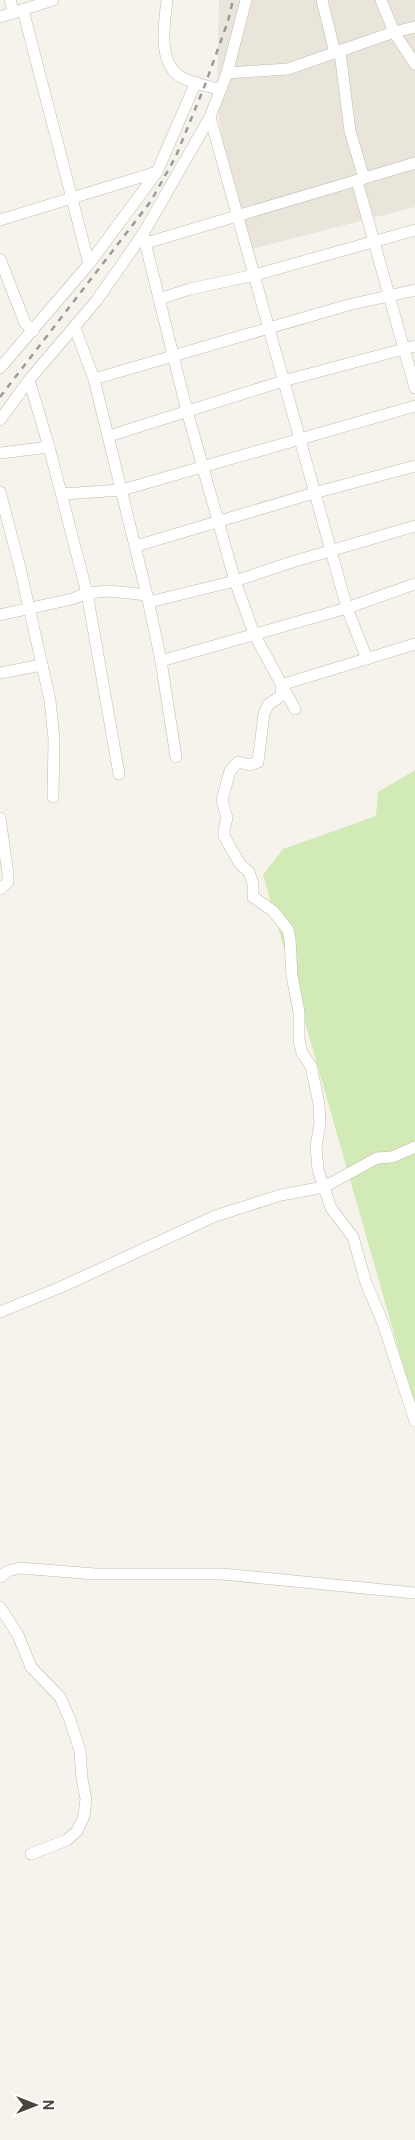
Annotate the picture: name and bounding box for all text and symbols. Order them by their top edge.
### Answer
north arrow [10,2080,60,2130]
text: N [40,2100,56,2110]

